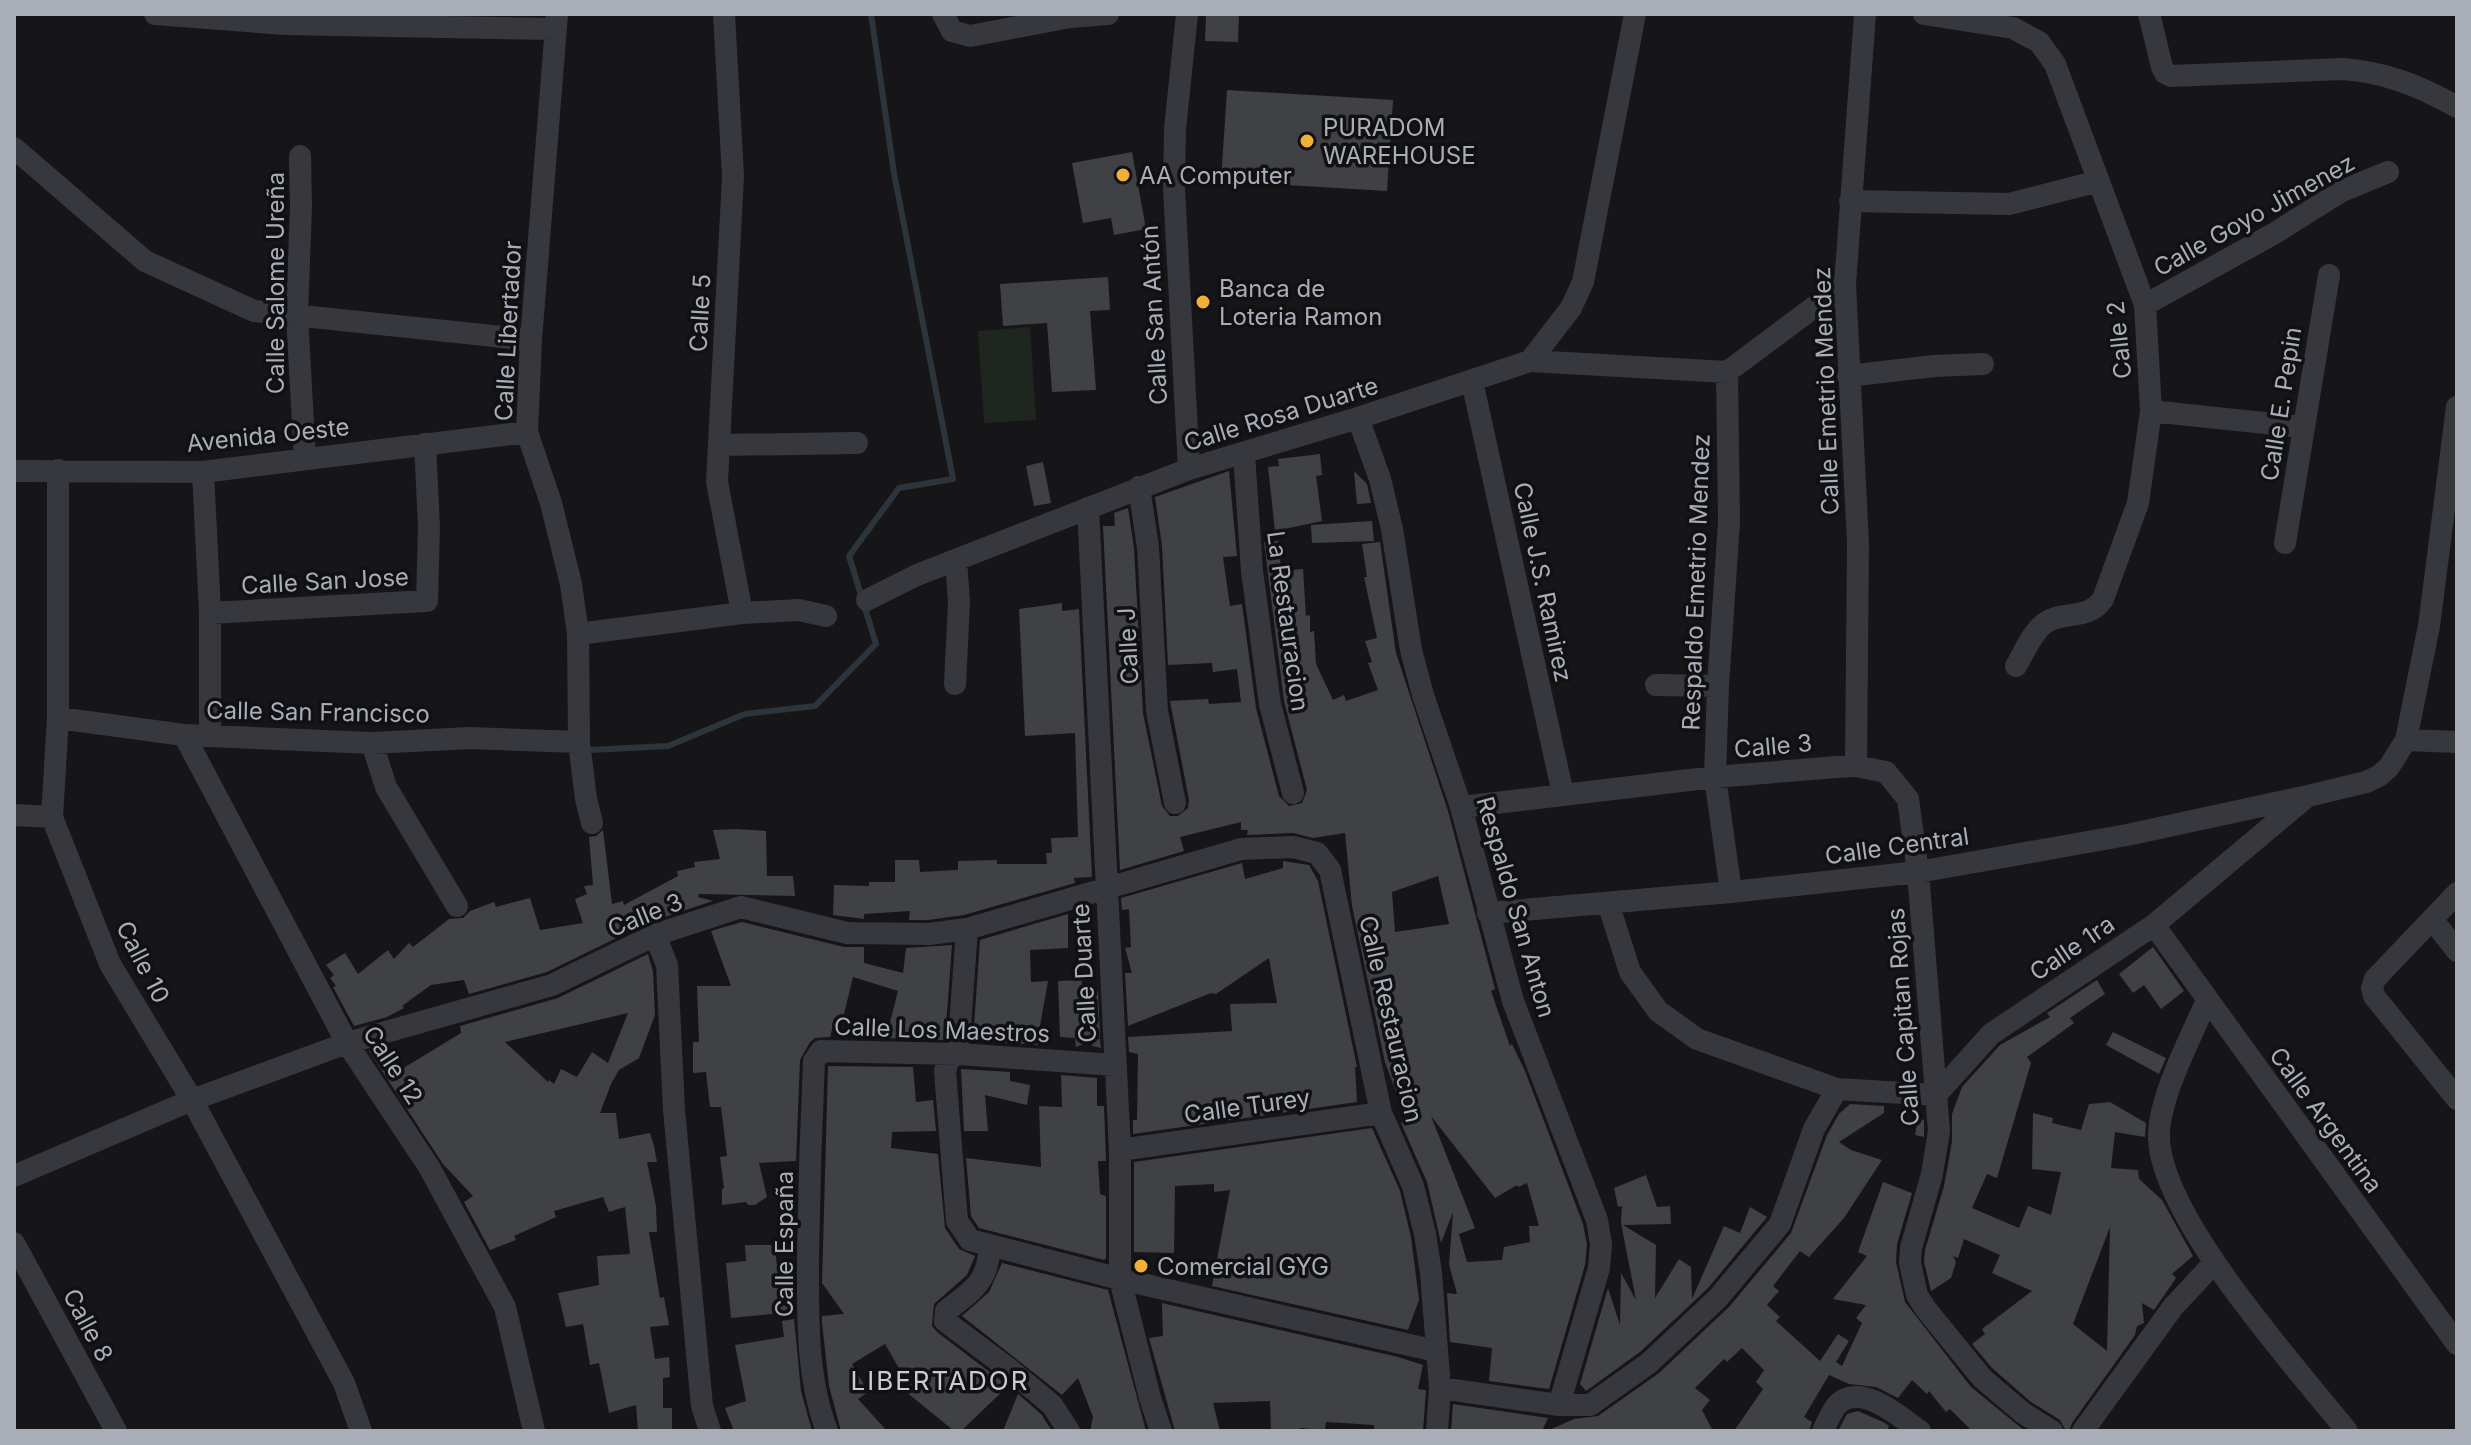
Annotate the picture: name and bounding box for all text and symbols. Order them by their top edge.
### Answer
place label: PURADOM WAREHOUSE [1323,113,1476,170]
marker: PURADOM WAREHOUSE [1298,132,1316,150]
street label: Calle Goyo Jimenez [2149,148,2359,282]
place label: AA Computer [1139,161,1292,190]
marker: AA Computer [1114,166,1132,184]
street label: Calle Salome Ureña [261,172,290,394]
street label: Calle San Antón [1135,224,1173,406]
street label: Calle Libertador [489,240,527,422]
street label: Calle Emetrio Mendez [1807,266,1845,516]
street label: Calle 5 [683,273,717,353]
place label: Banca de Loteria Ramon [1219,274,1382,331]
marker: Banca de Loteria Ramon [1194,293,1212,311]
street label: Calle 2 [2101,300,2137,380]
street label: Calle E. Pepin [2255,325,2307,483]
street label: Calle Rosa Duarte [1180,371,1382,457]
street label: Avenida Oeste [185,412,351,458]
street label: Respaldo Emetrio Mendez [1676,433,1716,731]
street label: Calle J.S. Ramirez [1508,479,1578,685]
street label: La Restauracion [1261,529,1315,713]
street label: Calle San Jose [240,562,410,600]
street label: Calle J [1112,607,1144,685]
street label: Calle San Francisco [206,696,430,728]
street label: Calle 3 [1733,728,1813,764]
street label: Respaldo San Anton [1471,793,1561,1021]
street label: Calle Central [1823,822,1971,870]
street label: Calle 3 [603,887,687,943]
street label: Calle Duarte [1066,903,1102,1043]
street label: Calle Capitan Rojas [1881,907,1925,1127]
street label: Calle 1ra [2024,909,2120,987]
street label: Calle Restauracion [1353,913,1429,1125]
street label: Calle 10 [110,916,176,1008]
street label: Calle Los Maestros [833,1012,1051,1048]
street label: Calle 12 [357,1020,429,1110]
street label: Calle Argentina [2263,1042,2389,1198]
street label: Calle Turey [1182,1083,1312,1129]
street label: Calle España [770,1171,799,1317]
place label: Comercial GYG [1157,1252,1329,1281]
marker: Comercial GYG [1132,1257,1150,1275]
street label: Calle 8 [57,1284,119,1366]
district label: LIBERTADOR [851,1365,1029,1396]

